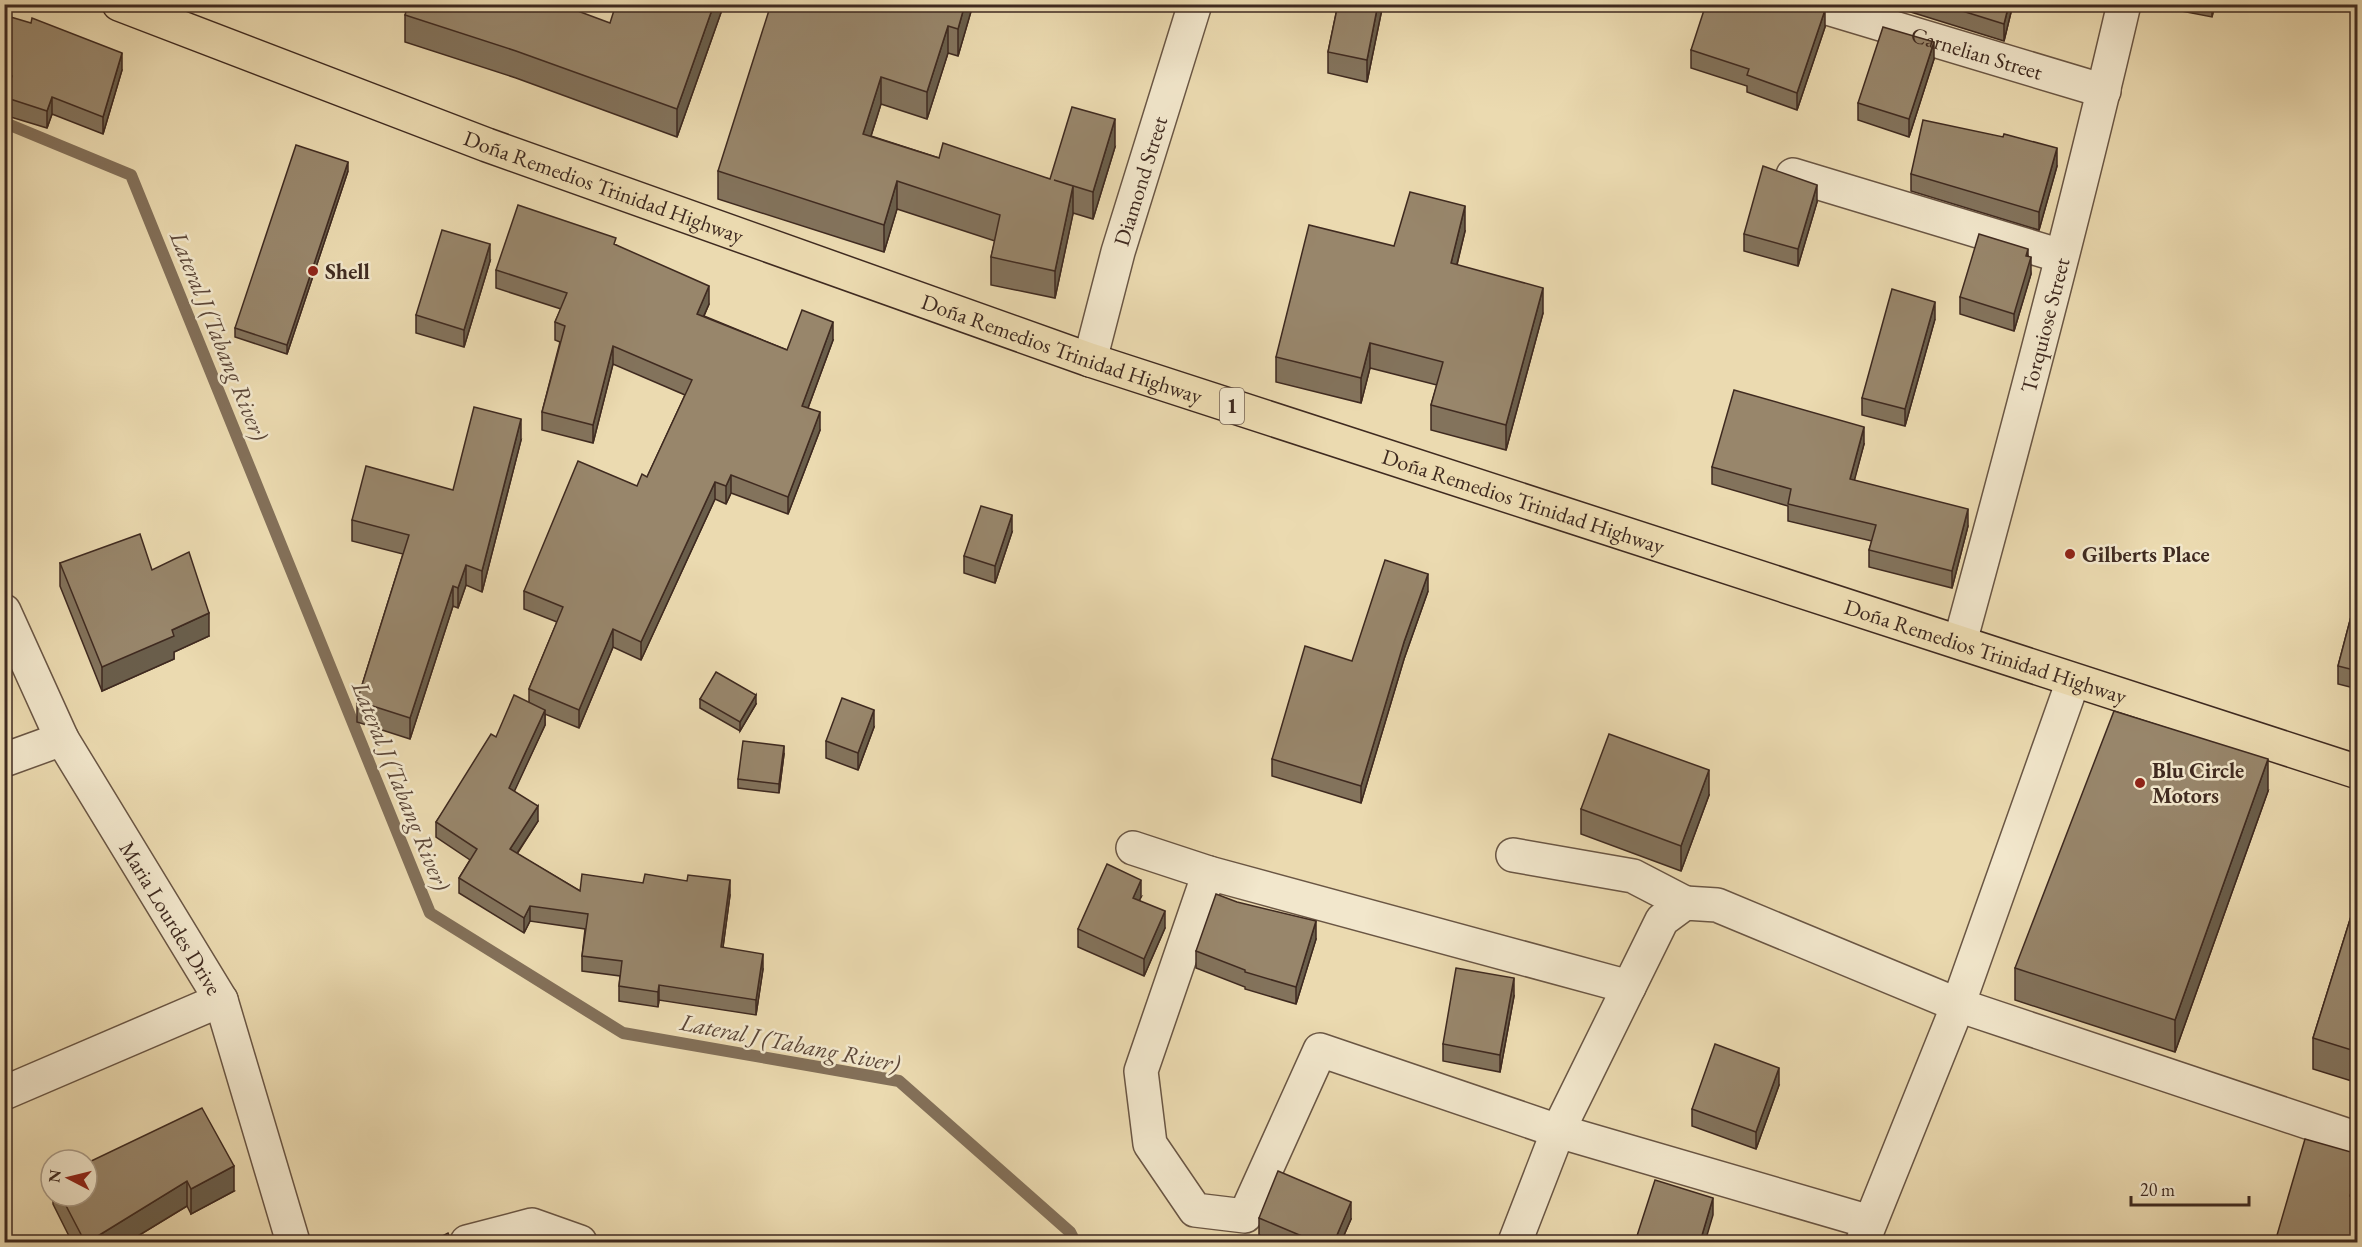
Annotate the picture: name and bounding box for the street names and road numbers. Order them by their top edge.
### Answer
street label: Carnelian Street [1907,20,2046,87]
street label: Diamond Street [1107,113,1174,250]
street label: Doña Remedios Trinidad Highway [459,123,748,250]
street label: Torquiose Street [2014,254,2076,396]
street label: Doña Remedios Trinidad Highway [917,287,1206,411]
road number: 1 [1220,388,1244,424]
street label: Doña Remedios Trinidad Highway [1378,442,1669,561]
street label: Doña Remedios Trinidad Highway [1841,592,2131,711]
street label: Maria Lourdes Drive [113,836,229,1001]

